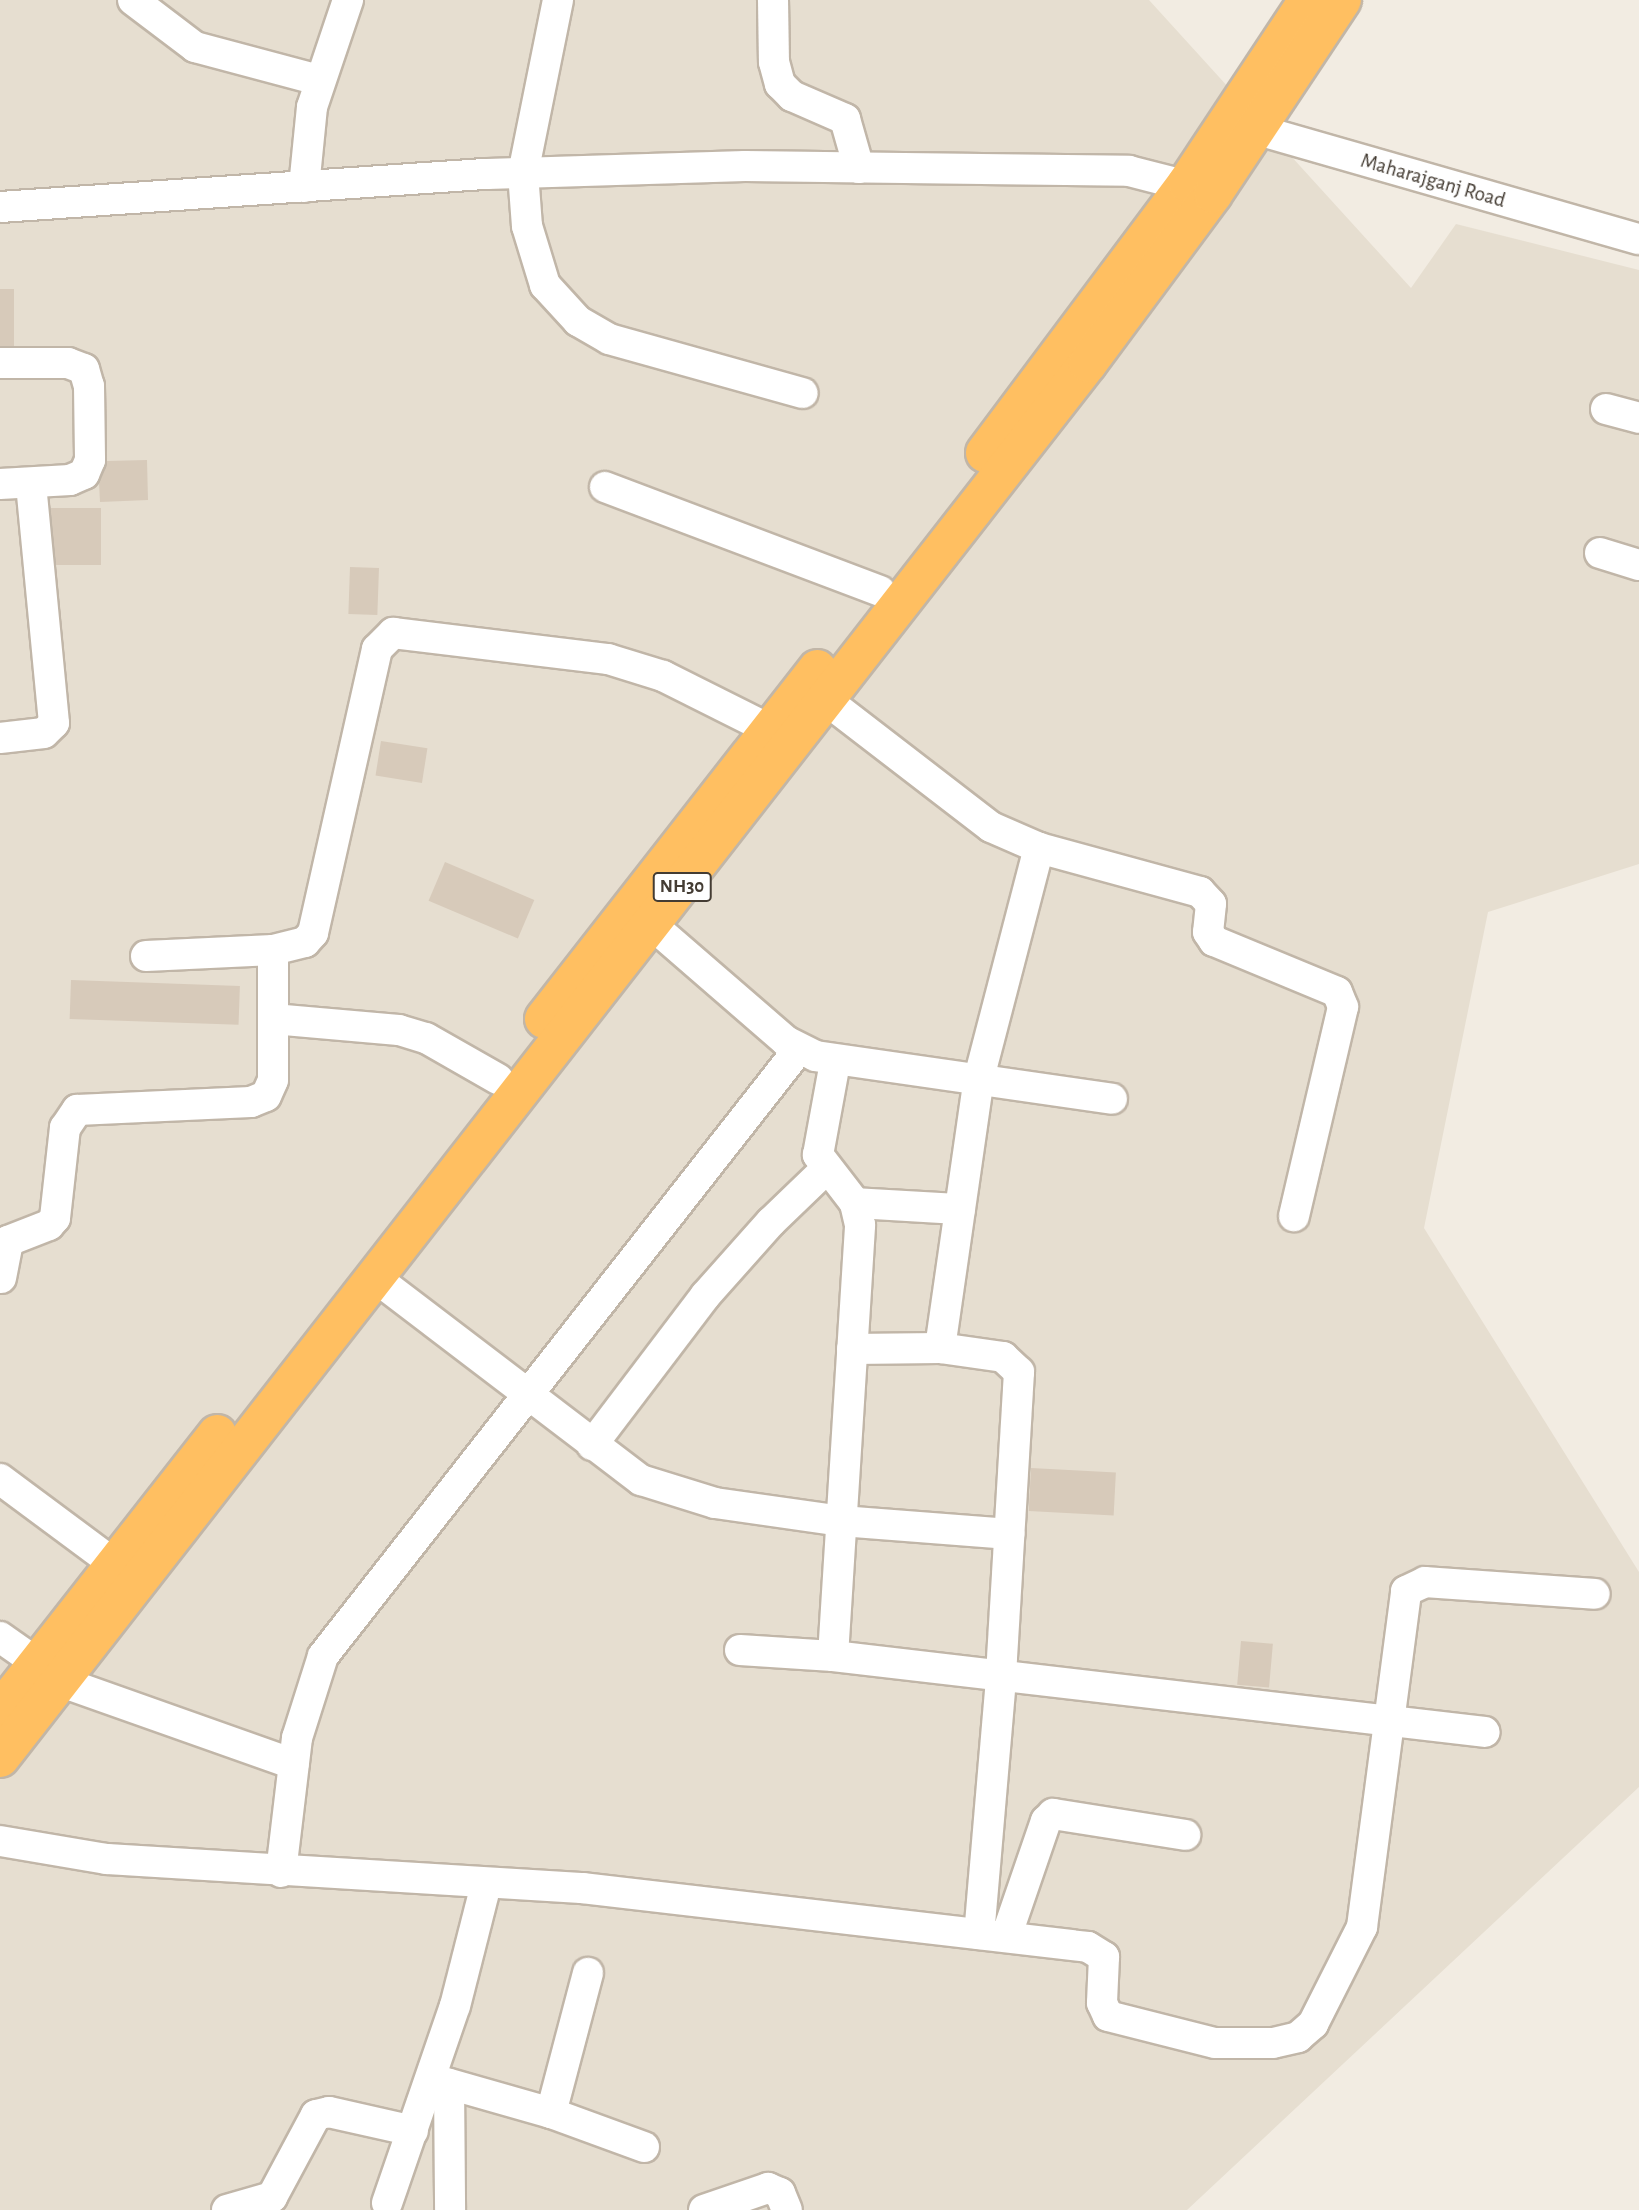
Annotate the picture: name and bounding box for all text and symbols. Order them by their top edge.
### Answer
street label: Maharajganj Road [1358,148,1508,214]
road number: NH30 [652,872,712,902]

